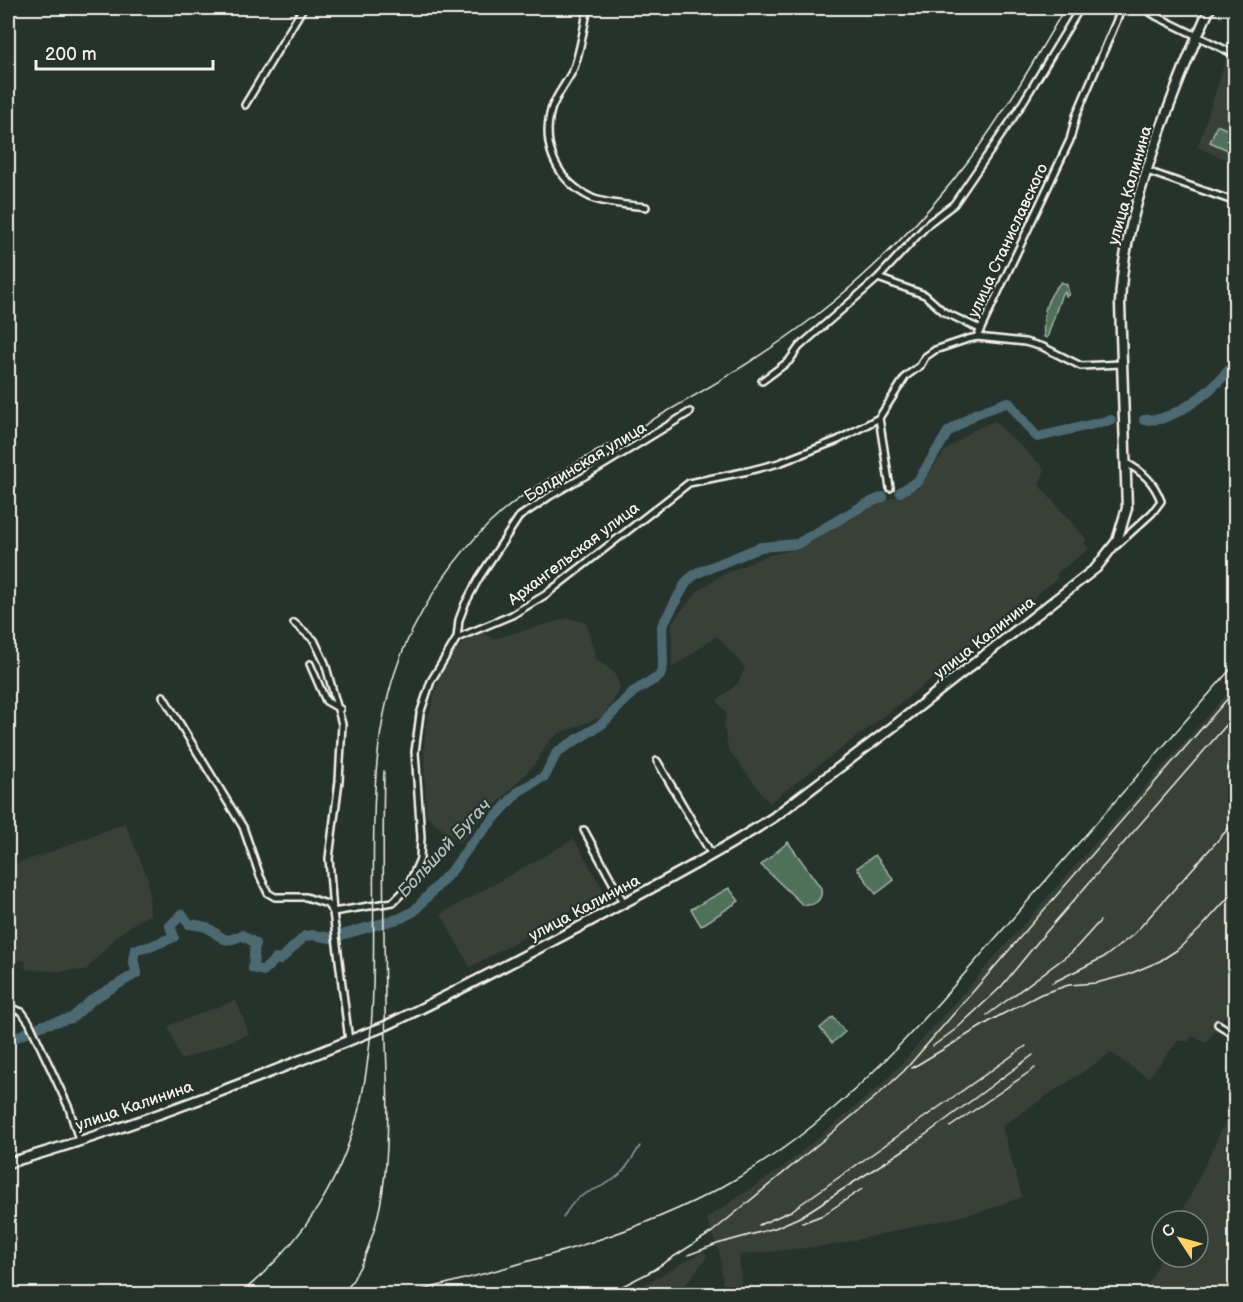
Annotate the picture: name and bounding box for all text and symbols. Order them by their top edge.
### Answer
scale bar [36,33,213,71]
text: 200 m [45,44,97,65]
street label: улица Калинина [1104,123,1157,247]
street label: улица Станиславского [964,161,1052,321]
street label: Болдинская улица [521,418,651,506]
street label: Архангельская улица [504,498,644,610]
street label: улица Калинина [931,593,1040,683]
water label: Большой Бугач [393,795,495,902]
street label: улица Калинина [526,871,644,946]
street label: улица Калинина [73,1077,196,1135]
north arrow [1150,1209,1210,1269]
text: С [1158,1221,1180,1241]

